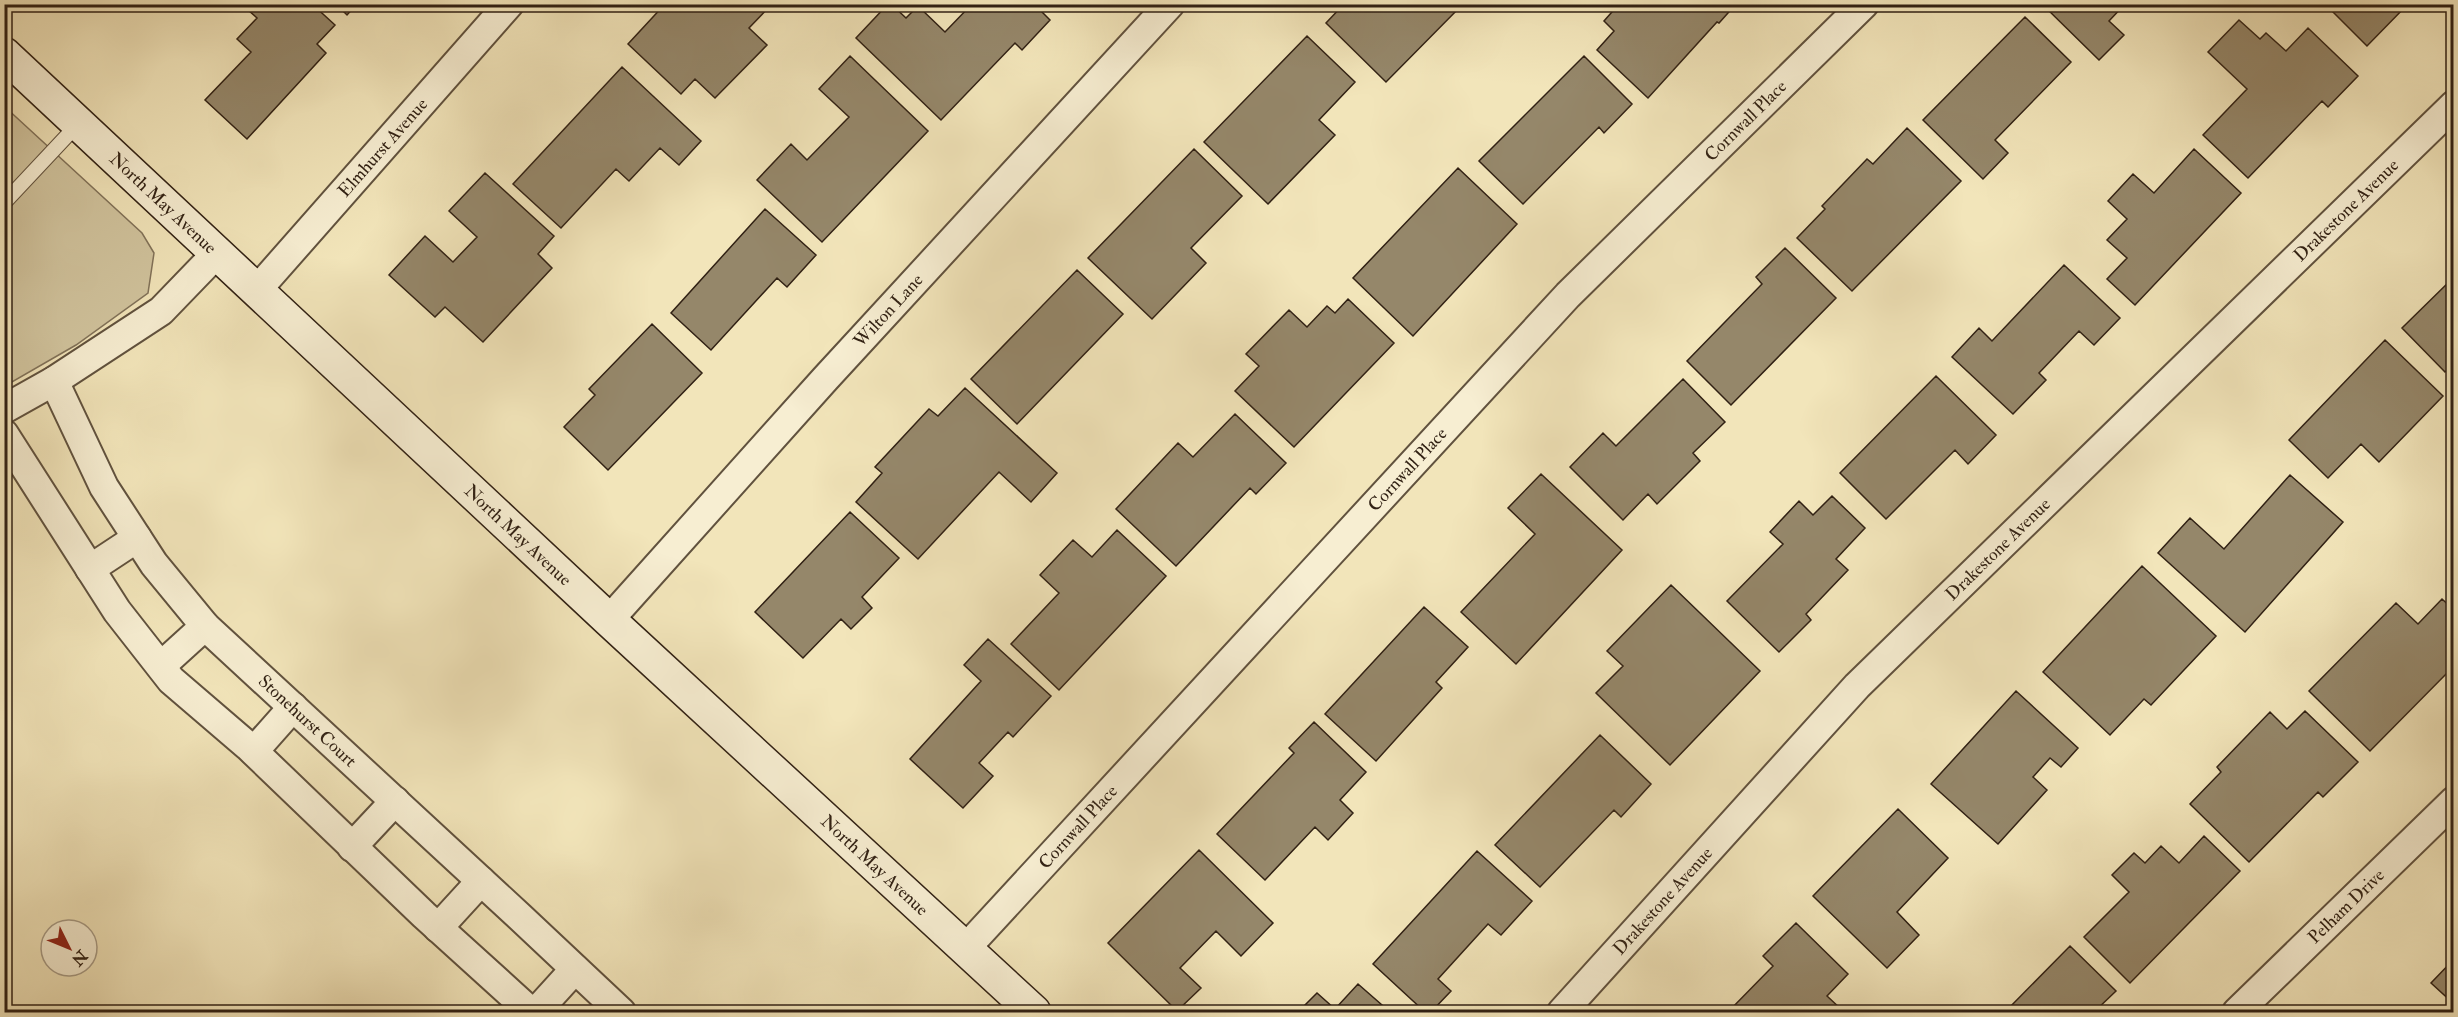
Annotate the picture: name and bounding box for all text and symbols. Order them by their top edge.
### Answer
street label: Cornwall Place [1699,75,1792,166]
street label: Elmhurst Avenue [333,93,433,202]
street label: North May Avenue [105,147,222,259]
street label: Drakestone Avenue [2288,153,2404,267]
street label: Wilton Lane [848,268,928,353]
street label: Cornwall Place [1363,422,1452,516]
street label: North May Avenue [460,479,577,591]
street label: Drakestone Avenue [1940,492,2056,605]
street label: Stonehurst Court [253,670,362,772]
street label: Cornwall Place [1033,779,1123,874]
street label: North May Avenue [816,810,934,921]
street label: Drakestone Avenue [1608,842,1718,960]
street label: Pelham Drive [2303,863,2389,948]
north arrow [39,918,99,978]
text: N [67,945,92,970]

